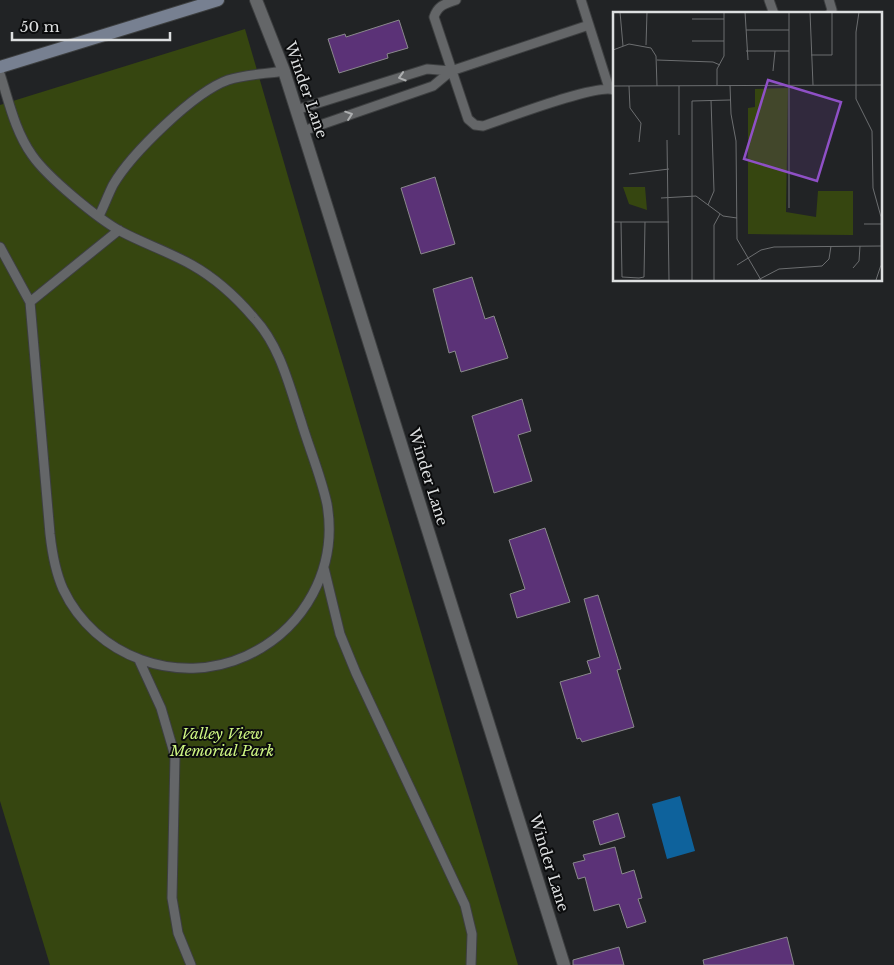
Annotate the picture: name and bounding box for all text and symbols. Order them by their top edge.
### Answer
scale bar [12,10,170,42]
inset map [613,12,882,281]
text: 50 m [20,17,60,36]
street label: Winder Lane [281,38,332,141]
one-way arrow [399,71,407,81]
one-way arrow [345,111,353,121]
street label: Winder Lane [404,425,452,528]
park label: Valley View Memorial Park [169,724,274,760]
street label: Winder Lane [525,811,573,914]

